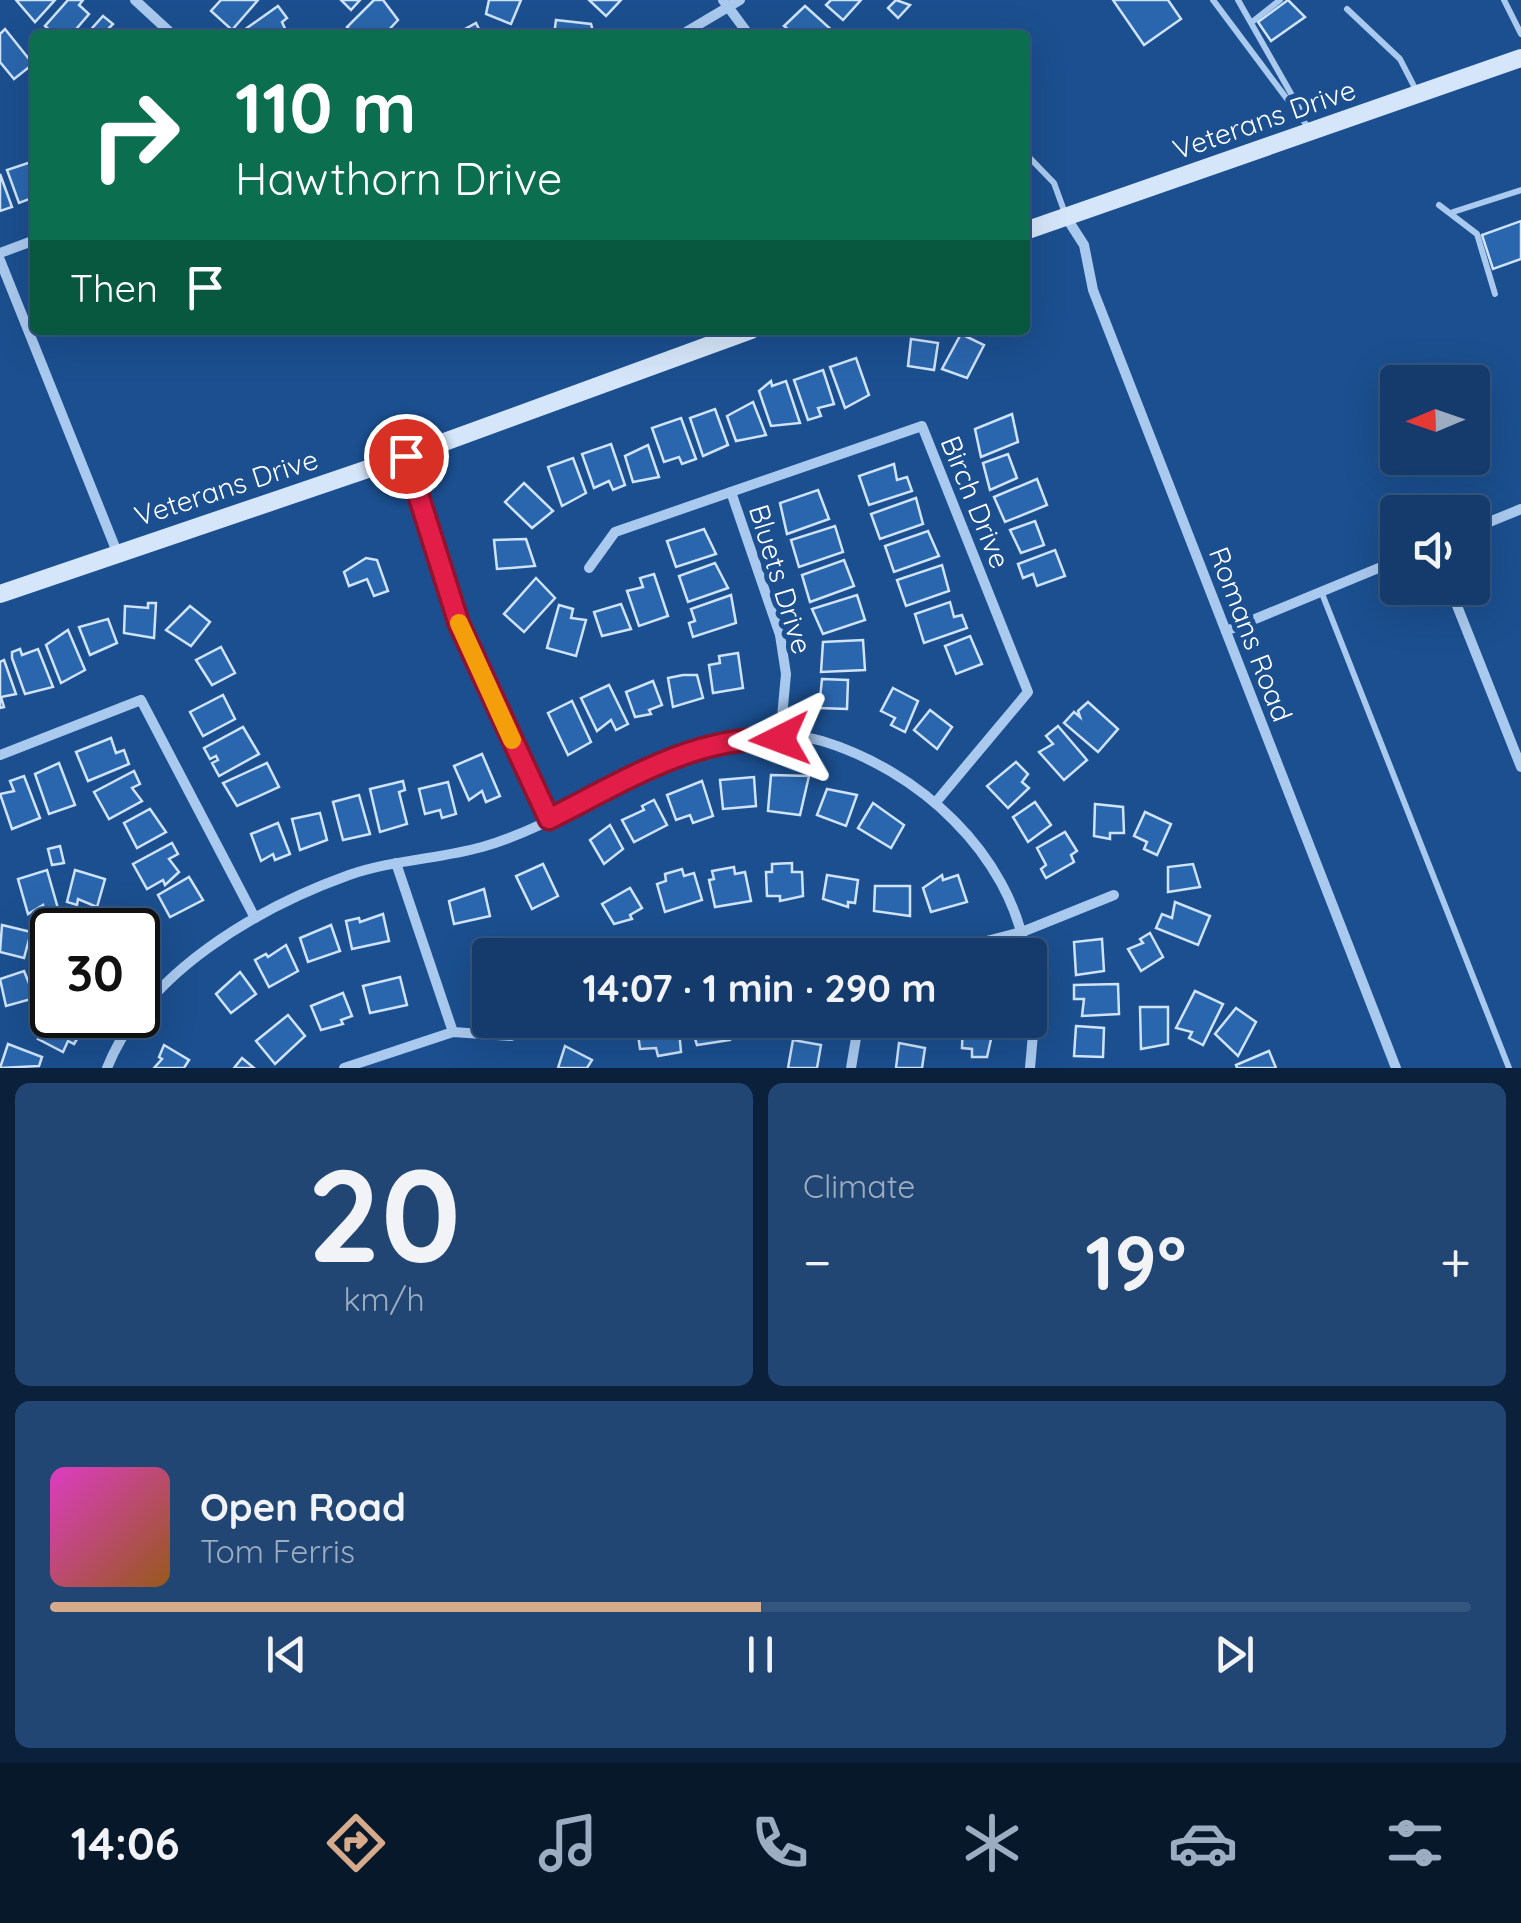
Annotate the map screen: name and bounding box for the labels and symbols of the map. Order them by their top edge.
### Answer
street label: Veterans Drive [1168,71,1360,167]
north arrow [1380,365,1490,475]
pin [364,414,449,499]
street label: Birch Drive [934,431,1018,573]
street label: Veterans Drive [130,441,322,533]
street label: Bluets Drive [742,500,820,658]
street label: Romans Road [1202,542,1300,726]
position arrow [728,687,832,791]
speed limit sign: 30 [30,908,160,1038]

